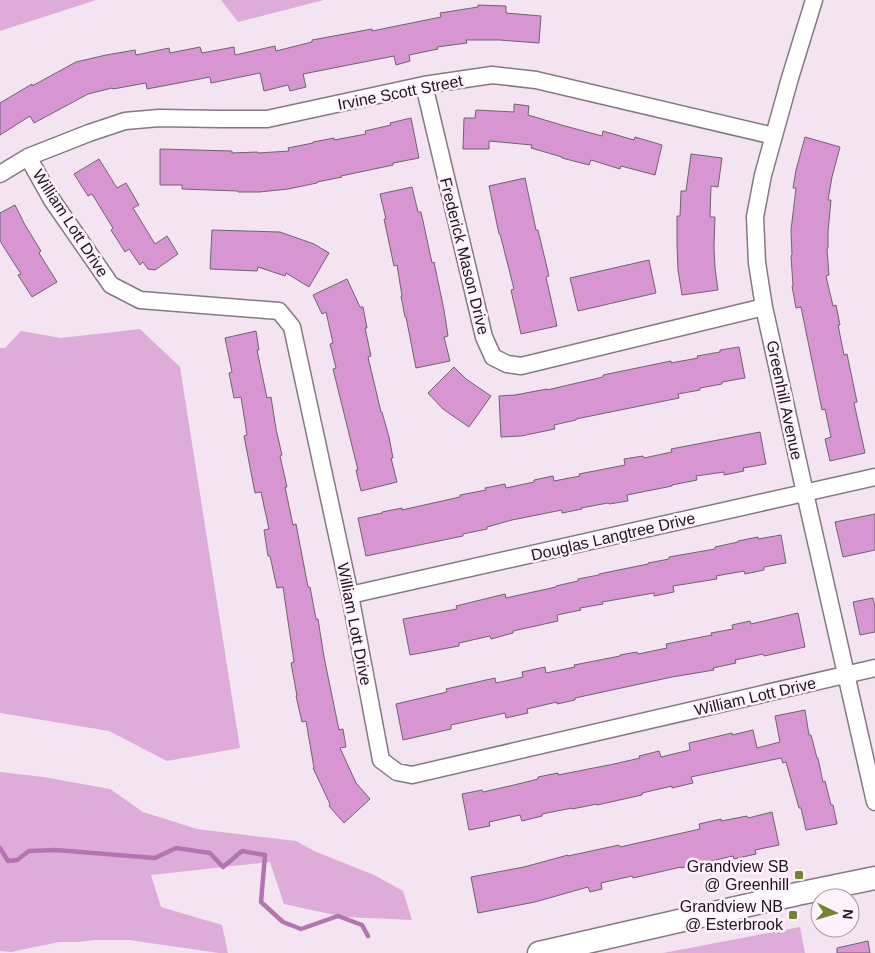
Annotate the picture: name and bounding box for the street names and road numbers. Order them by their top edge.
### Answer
street label: Irvine Scott Street [336,72,465,113]
street label: William Lott Drive [30,166,112,280]
street label: Frederick Mason Drive [437,176,492,336]
street label: Greenhill Avenue [764,339,805,461]
street label: Douglas Langtree Drive [529,509,697,564]
street label: William Lott Drive [334,561,375,687]
street label: William Lott Drive [693,674,818,719]

